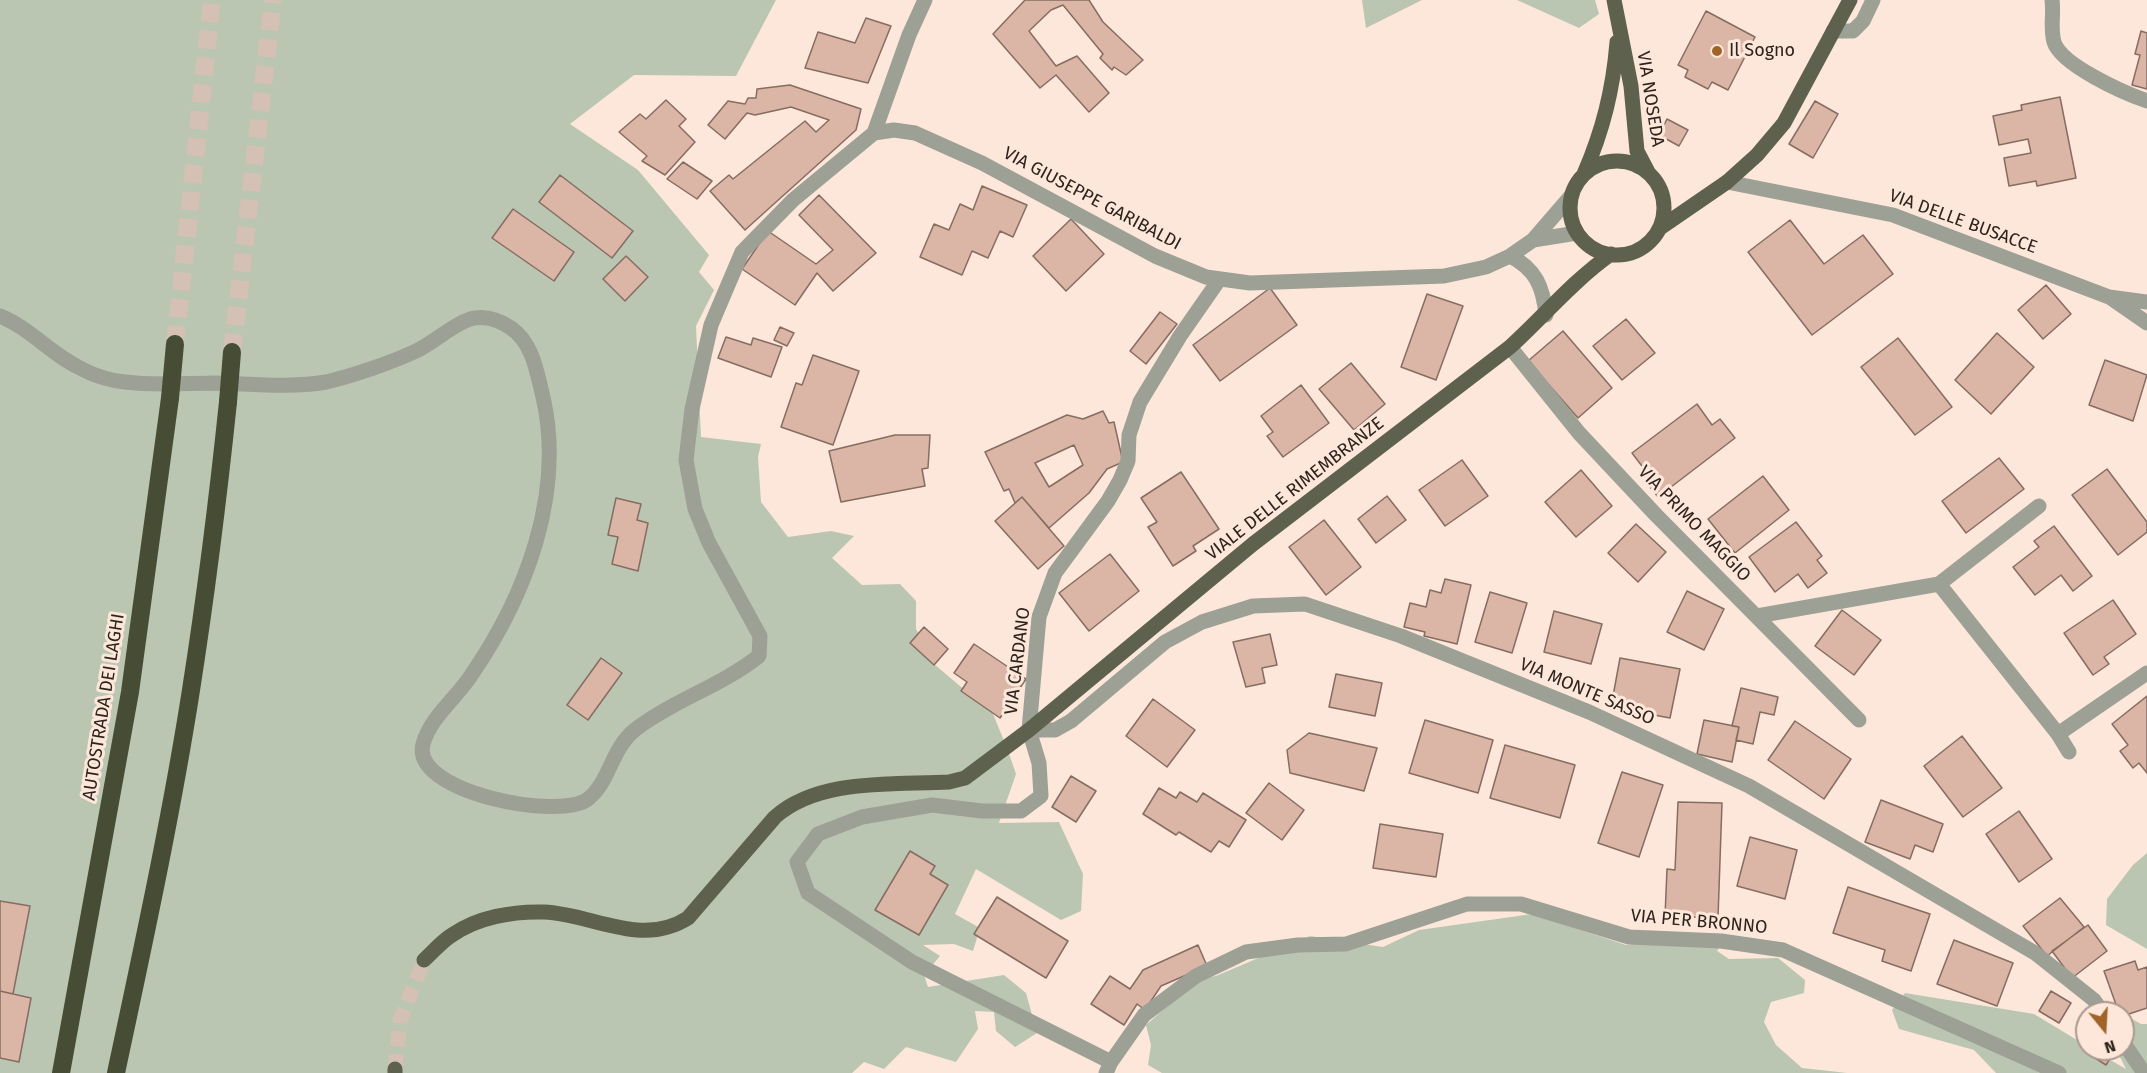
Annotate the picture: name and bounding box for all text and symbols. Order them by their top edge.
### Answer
place label: Il Sogno [1729,40,1795,62]
marker: Il Sogno [1710,44,1724,58]
street label: VIA NOSEDA [1632,50,1668,148]
street label: VIA GIUSEPPE GARIBALDI [999,143,1185,255]
street label: VIA DELLE BUSACCE [1886,185,2040,259]
street label: VIALE DELLE RIMEMBRANZE [1202,413,1388,565]
street label: VIA PRIMO MAGGIO [1633,462,1755,586]
street label: VIA CARDANO [1001,606,1035,716]
street label: AUTOSTRADA DEI LAGHI [79,612,129,802]
street label: VIA MONTE SASSO [1516,654,1658,730]
street label: VIA PER BRONNO [1630,905,1768,939]
north arrow [2075,1001,2135,1061]
text: N [2102,1036,2118,1057]

